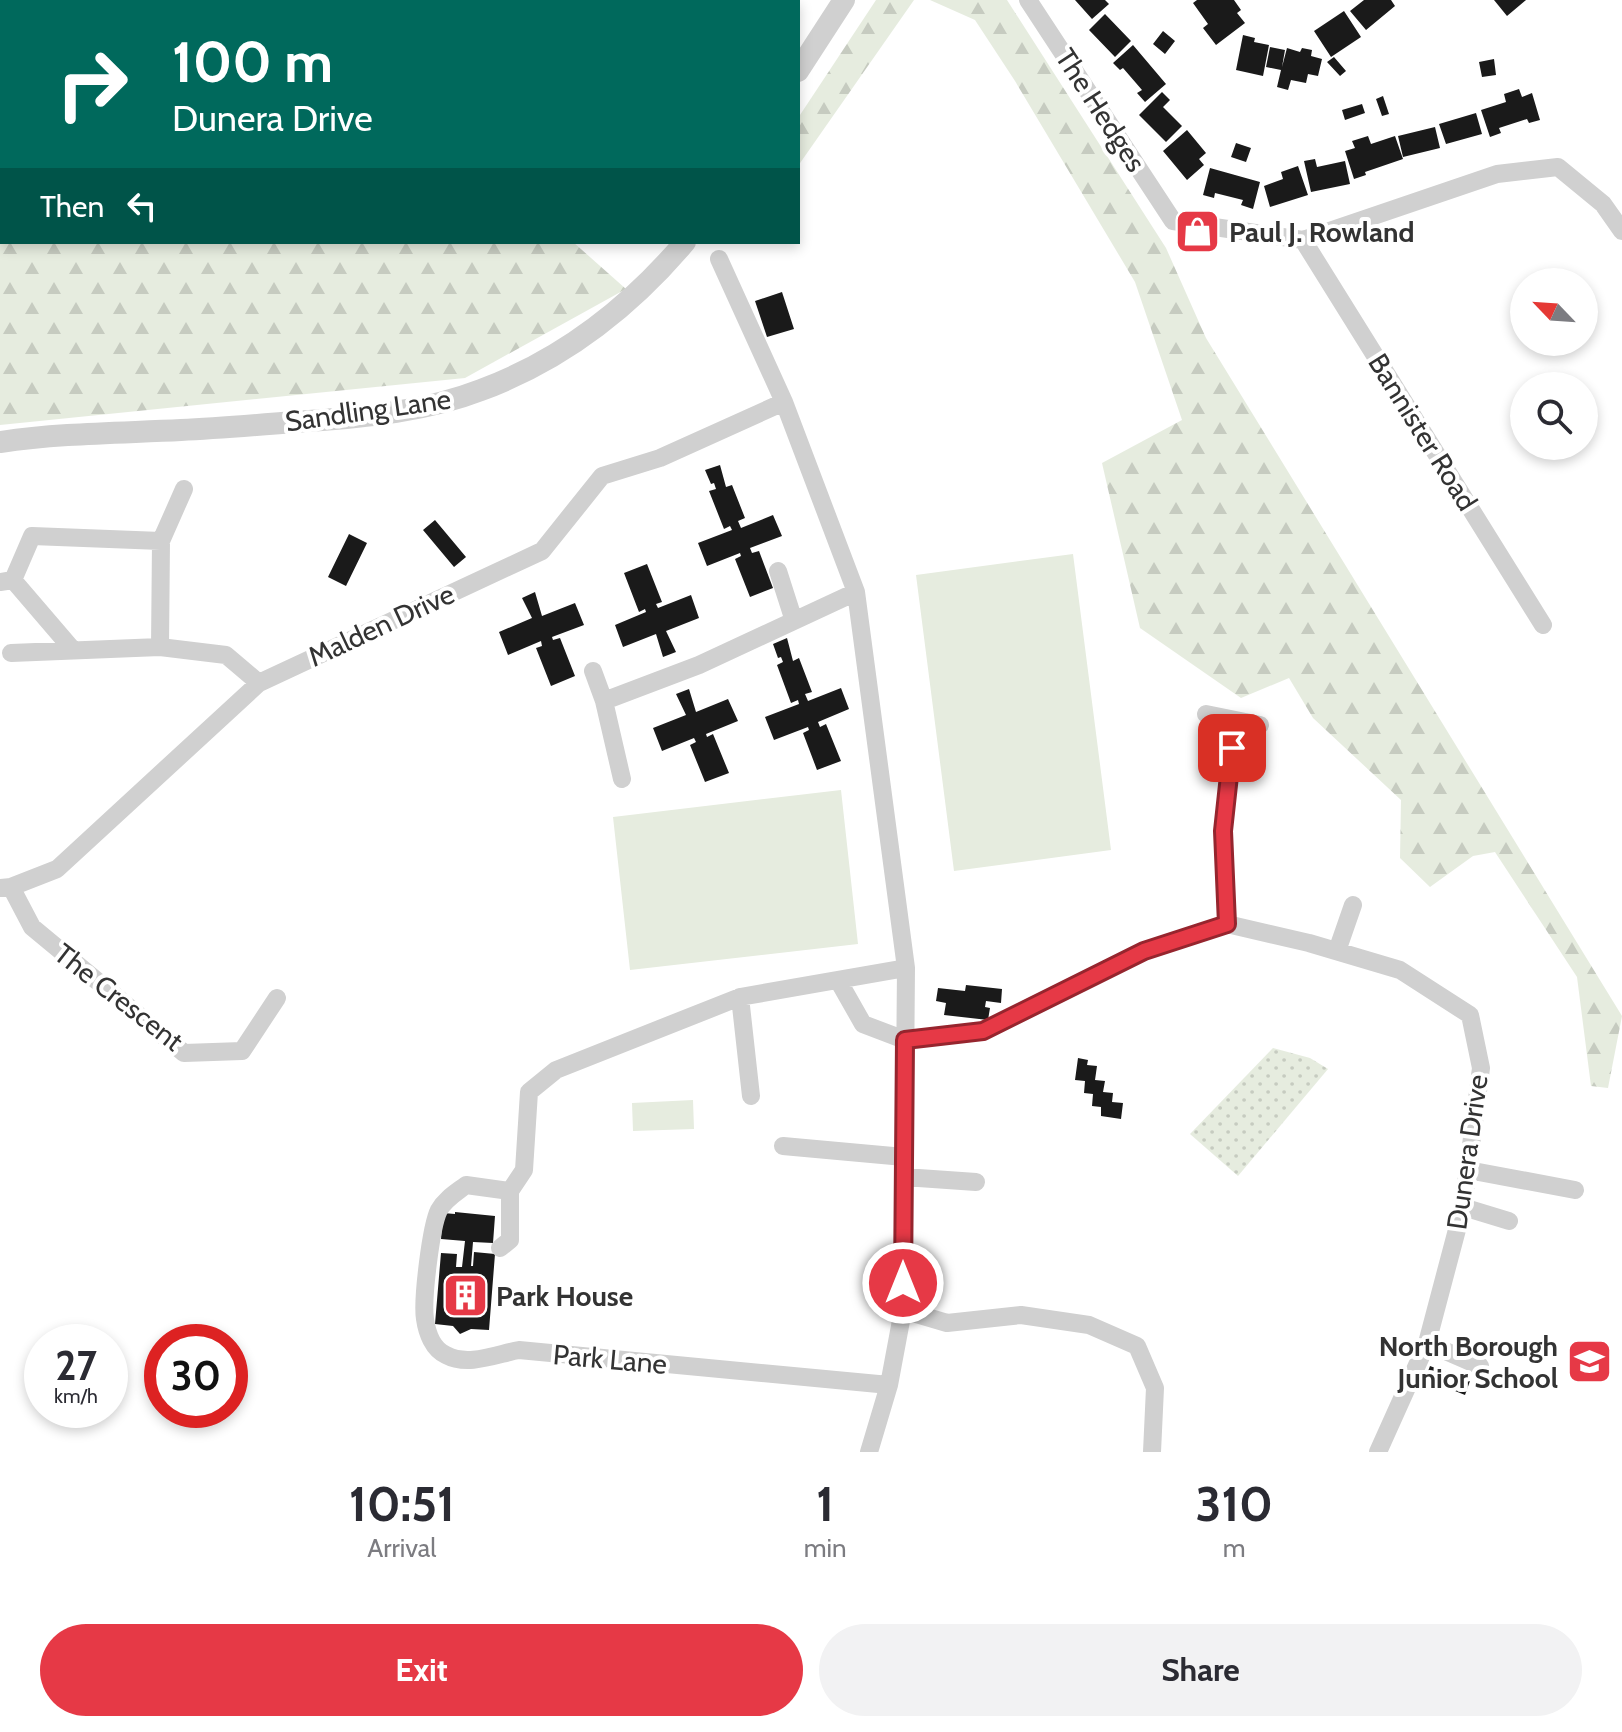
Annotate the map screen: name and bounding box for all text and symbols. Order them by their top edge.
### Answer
text: 100 m [172,28,333,96]
icon: right [40,32,144,136]
street label: The Hedges [1049,42,1153,178]
text: Dunera Drive [172,96,373,140]
icon: left [120,184,164,228]
text: Then [40,188,104,225]
shop icon: Paul J. Rowland [1174,208,1222,256]
place label: Paul J. Rowland [1229,215,1415,249]
north arrow [1510,268,1598,356]
map controls [1510,268,1598,460]
street label: Bannister Road [1361,347,1485,517]
button: search [1510,372,1598,460]
street label: Sandling Lane [283,382,453,438]
street label: Malden Drive [303,576,459,674]
pin [1198,714,1266,782]
icon: arrive [1210,726,1254,770]
street label: The Crescent [48,936,190,1058]
street label: Dunera Drive [1439,1072,1495,1232]
position arrow [861,1241,945,1325]
building icon: Park House [441,1272,489,1320]
place label: Park House [496,1279,633,1313]
speed limit sign: 30 [144,1324,248,1428]
place label: North Borough Junior School [1379,1329,1558,1395]
street label: Park Lane [552,1337,668,1381]
school or university icon: North Borough Junior School [1565,1338,1613,1386]
text: 27 [55,1341,97,1390]
text: km/h [54,1384,98,1408]
text: 10:51 [349,1475,455,1533]
text: 1 [816,1475,834,1533]
text: 310 [1196,1475,1273,1533]
text: Arrival [367,1532,436,1564]
text: min [804,1532,847,1564]
text: m [1223,1532,1246,1564]
button: Exit [40,1624,803,1716]
button: Share [819,1624,1582,1716]

